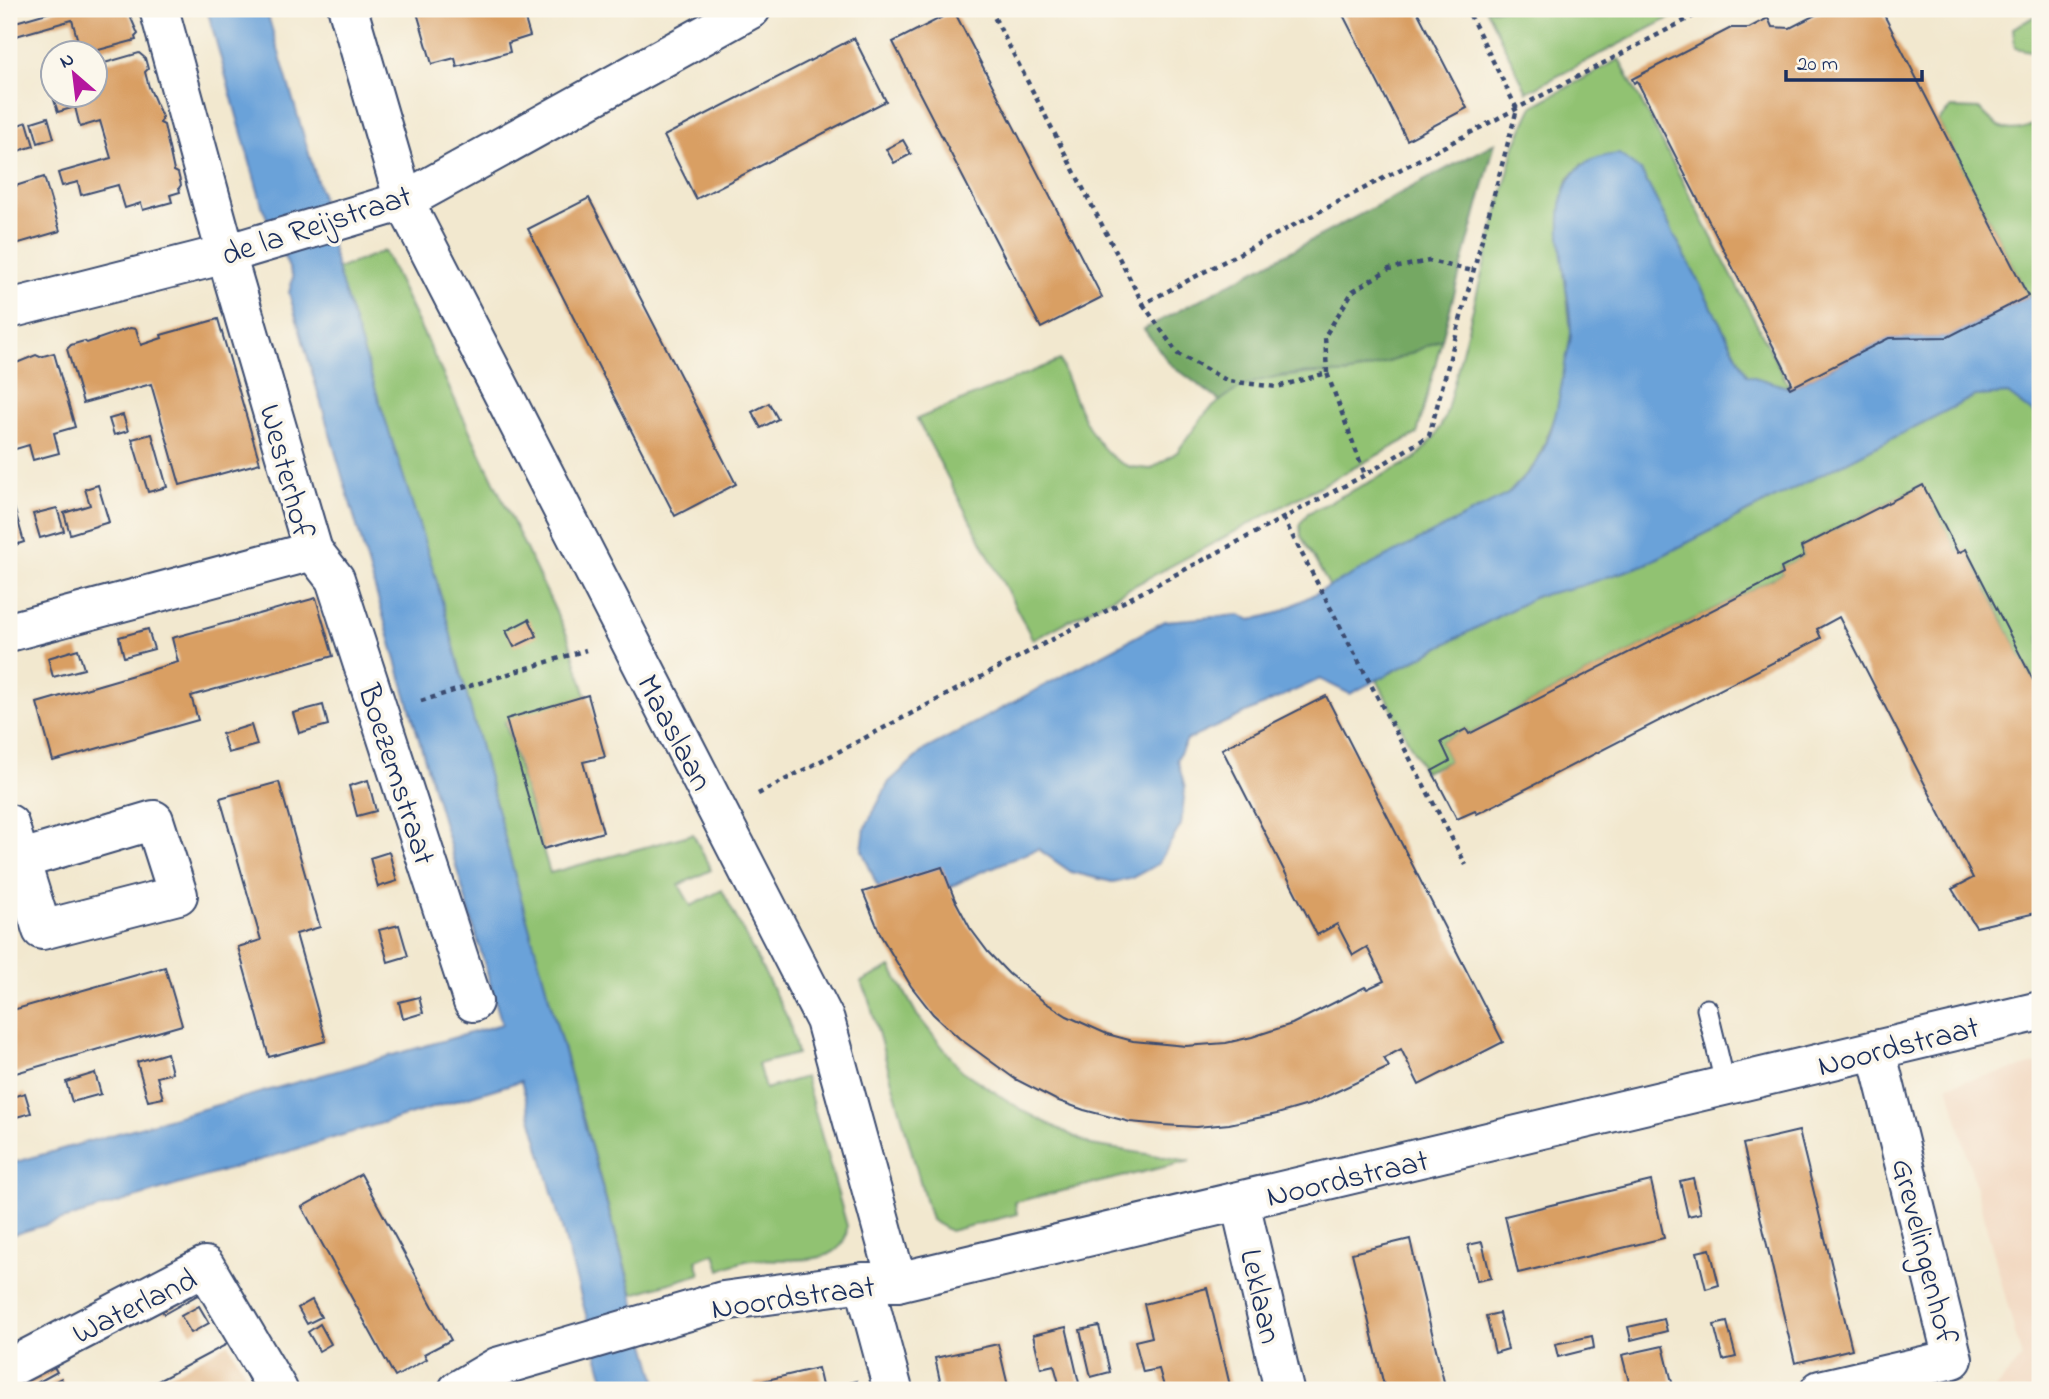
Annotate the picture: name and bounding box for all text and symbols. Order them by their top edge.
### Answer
north arrow [38,38,108,108]
scale bar [1786,38,1923,82]
text: N [55,46,79,76]
text: 20 m [1797,50,1838,80]
street label: de la Reijstraat [216,174,418,280]
street label: Westerhof [244,400,325,544]
street label: Maaslaan [623,667,723,800]
street label: Boezemstraat [343,678,446,872]
street label: Noordstraat [1813,1006,1985,1091]
street label: Noordstraat [1262,1139,1434,1222]
street label: Grevelingenhof [1877,1154,1968,1350]
street label: Leklaan [1225,1245,1292,1349]
street label: Waterland [65,1258,206,1359]
street label: Noordstraat [708,1265,879,1334]

